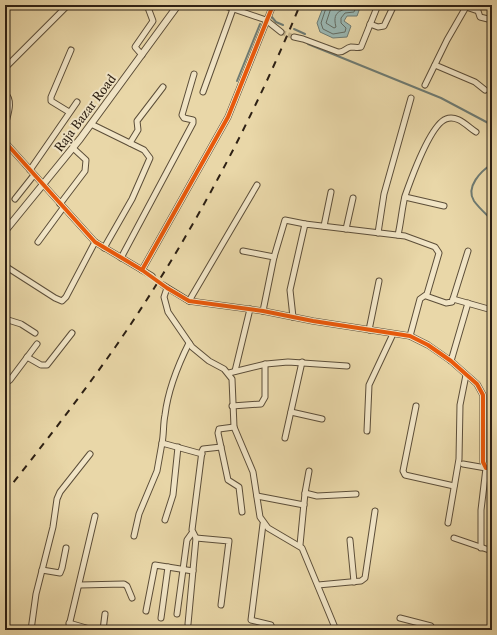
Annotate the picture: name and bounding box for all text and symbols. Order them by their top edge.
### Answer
street label: Raja Bazar Road [51,71,119,155]

